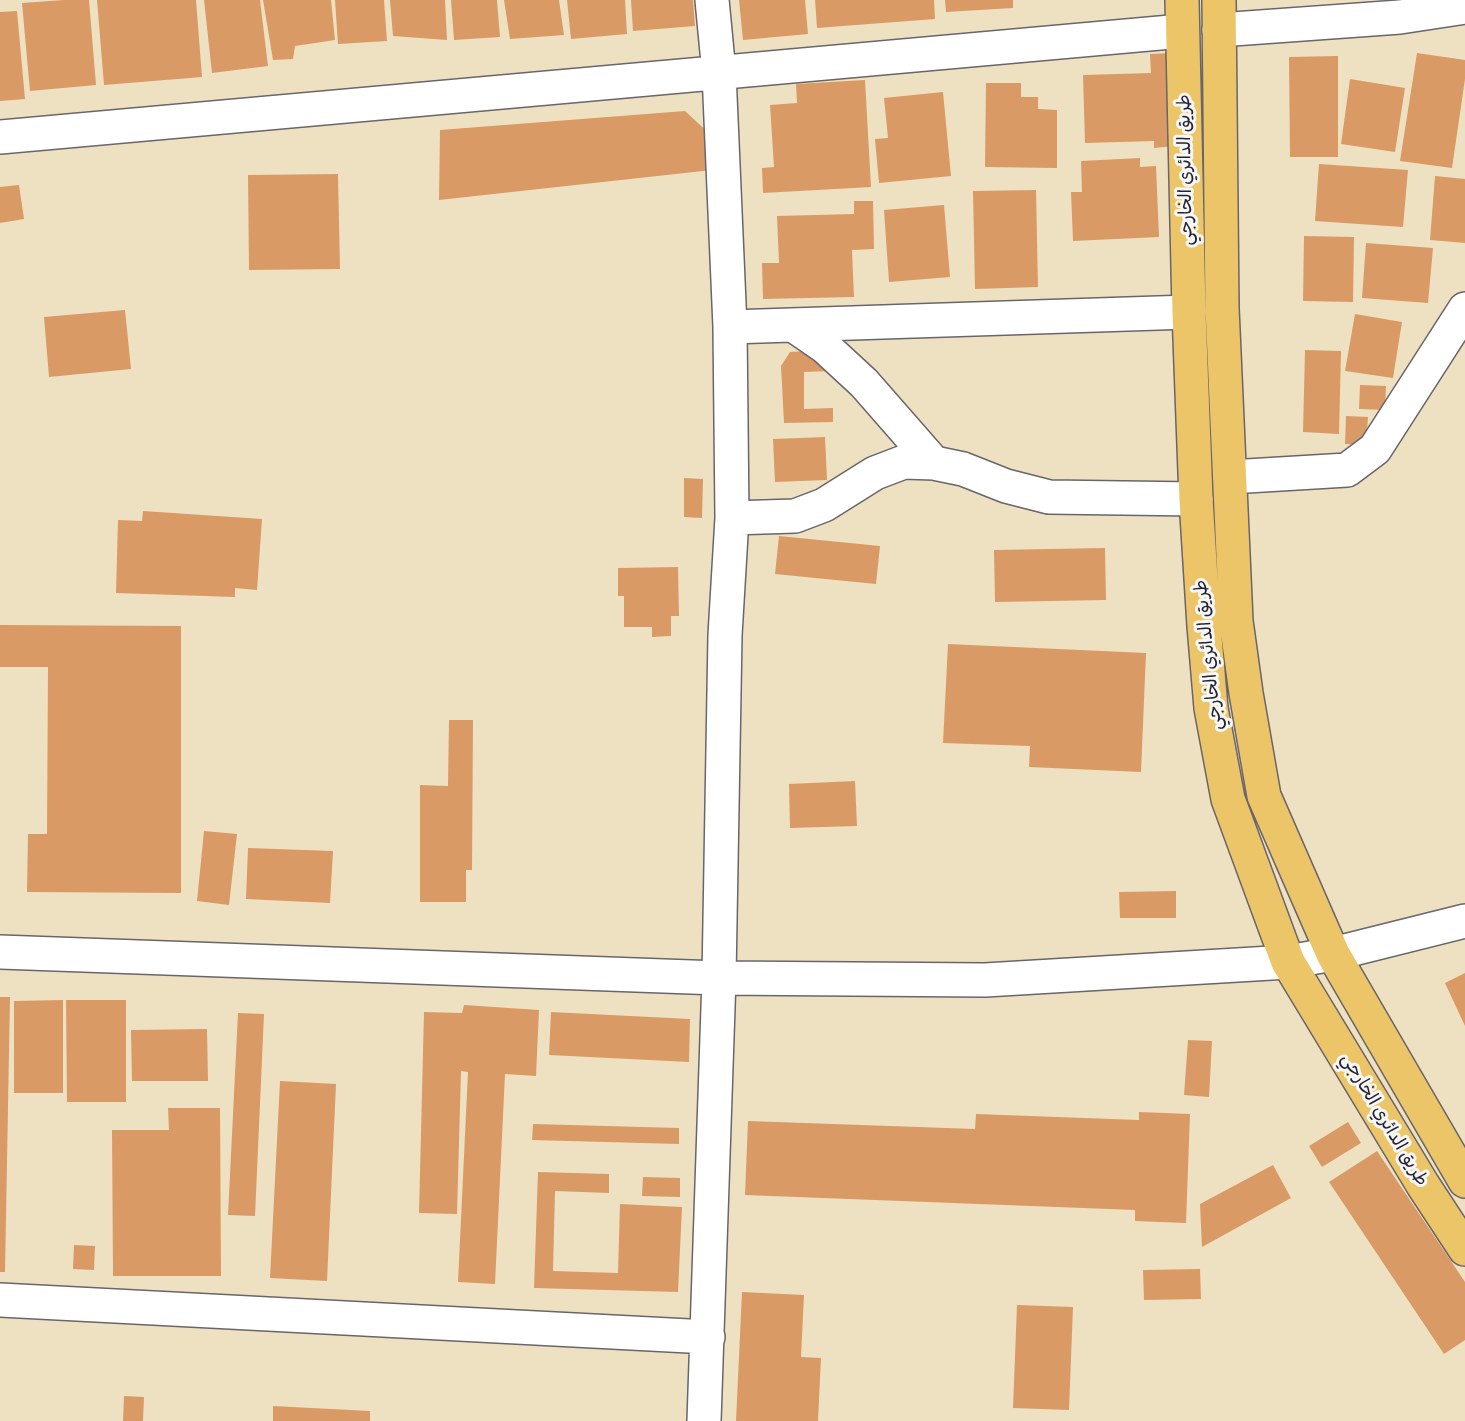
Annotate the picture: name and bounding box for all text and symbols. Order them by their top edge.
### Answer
street label: طريق الدائري الخارجي [1174,94,1198,246]
street label: طريق الدائري الخارجي [1190,579,1228,731]
street label: طريق الدائري الخارجي [1336,1050,1432,1190]

